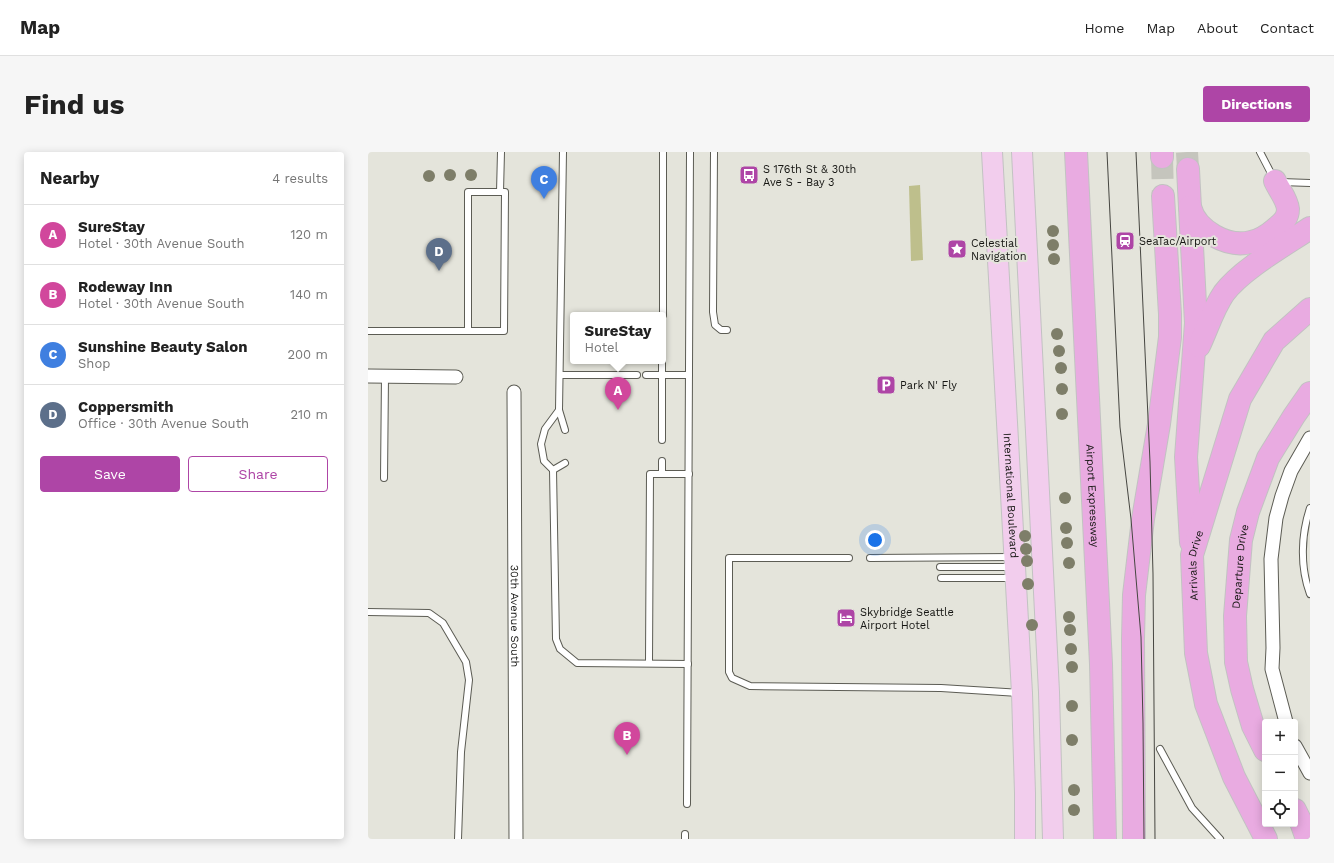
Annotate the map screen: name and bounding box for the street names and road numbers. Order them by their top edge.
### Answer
street label: International Boulevard [1001,433,1021,558]
street label: Airport Expressway [1084,444,1102,548]
street label: Departure Drive [1229,523,1251,609]
street label: Arrivals Drive [1185,529,1206,601]
street label: 30th Avenue South [508,565,522,667]

